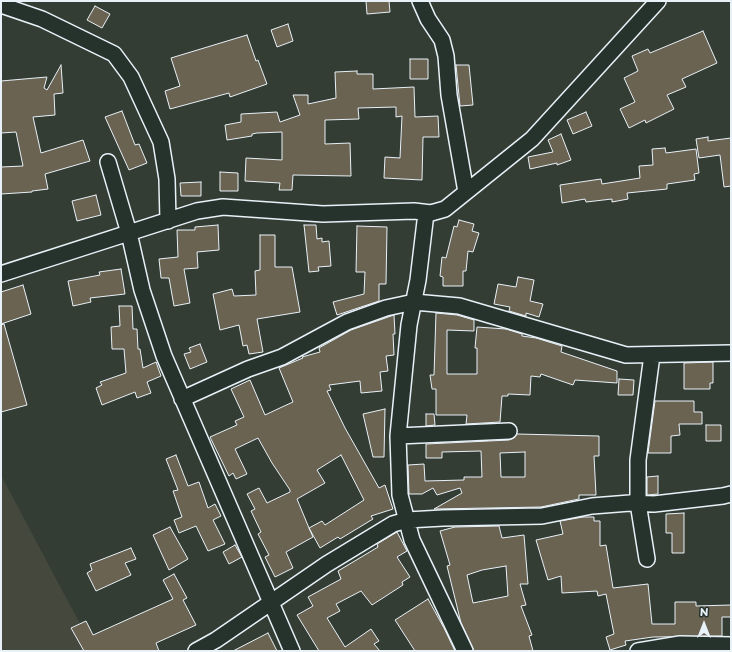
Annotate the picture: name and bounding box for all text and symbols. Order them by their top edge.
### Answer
text: N [700,603,708,620]
north arrow [684,604,724,644]

